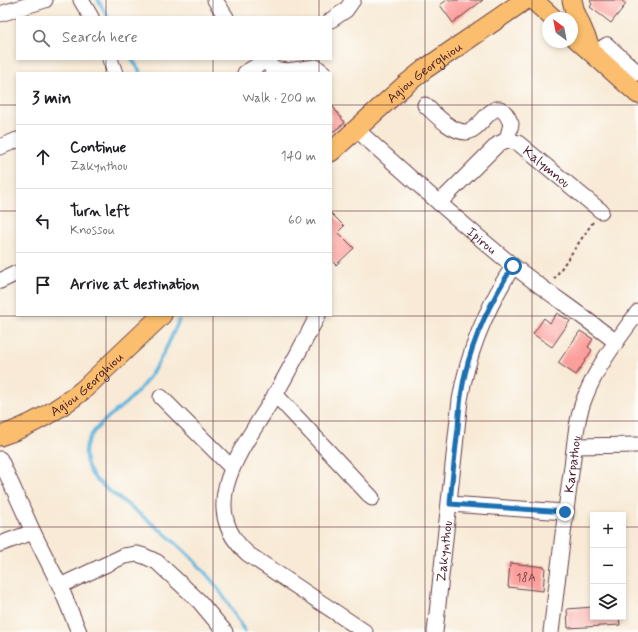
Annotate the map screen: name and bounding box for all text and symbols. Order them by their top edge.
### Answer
north arrow [542,12,578,48]
search box [16,16,332,60]
icon: search [30,27,52,49]
text: Search here [62,28,138,48]
street label: Agiou Georghiou [383,38,466,108]
text: 3 min [32,87,71,109]
text: Walk · 200 m [242,90,316,107]
text: Continue [70,138,126,158]
street label: Kalymnou [519,143,574,192]
icon: ahead [32,146,54,168]
text: 140 m [281,148,316,165]
text: Zakynthou [70,158,127,175]
text: Turn left [70,202,130,222]
icon: left [32,210,54,232]
text: 60 m [288,212,316,229]
text: Knossou [70,222,115,239]
street label: Ipirou [463,223,500,259]
route start [504,257,522,275]
icon: arrive [32,274,54,296]
text: Arrive at destination [70,275,199,295]
street label: Agiou Georghiou [47,348,128,421]
street label: Karpathou [560,435,586,494]
route end [556,503,574,521]
map controls [590,512,626,620]
button: + [590,512,626,548]
street label: Zakynthou [432,520,457,583]
button: − [590,548,626,584]
house number: 18A [516,570,536,586]
button: layers [590,584,626,620]

